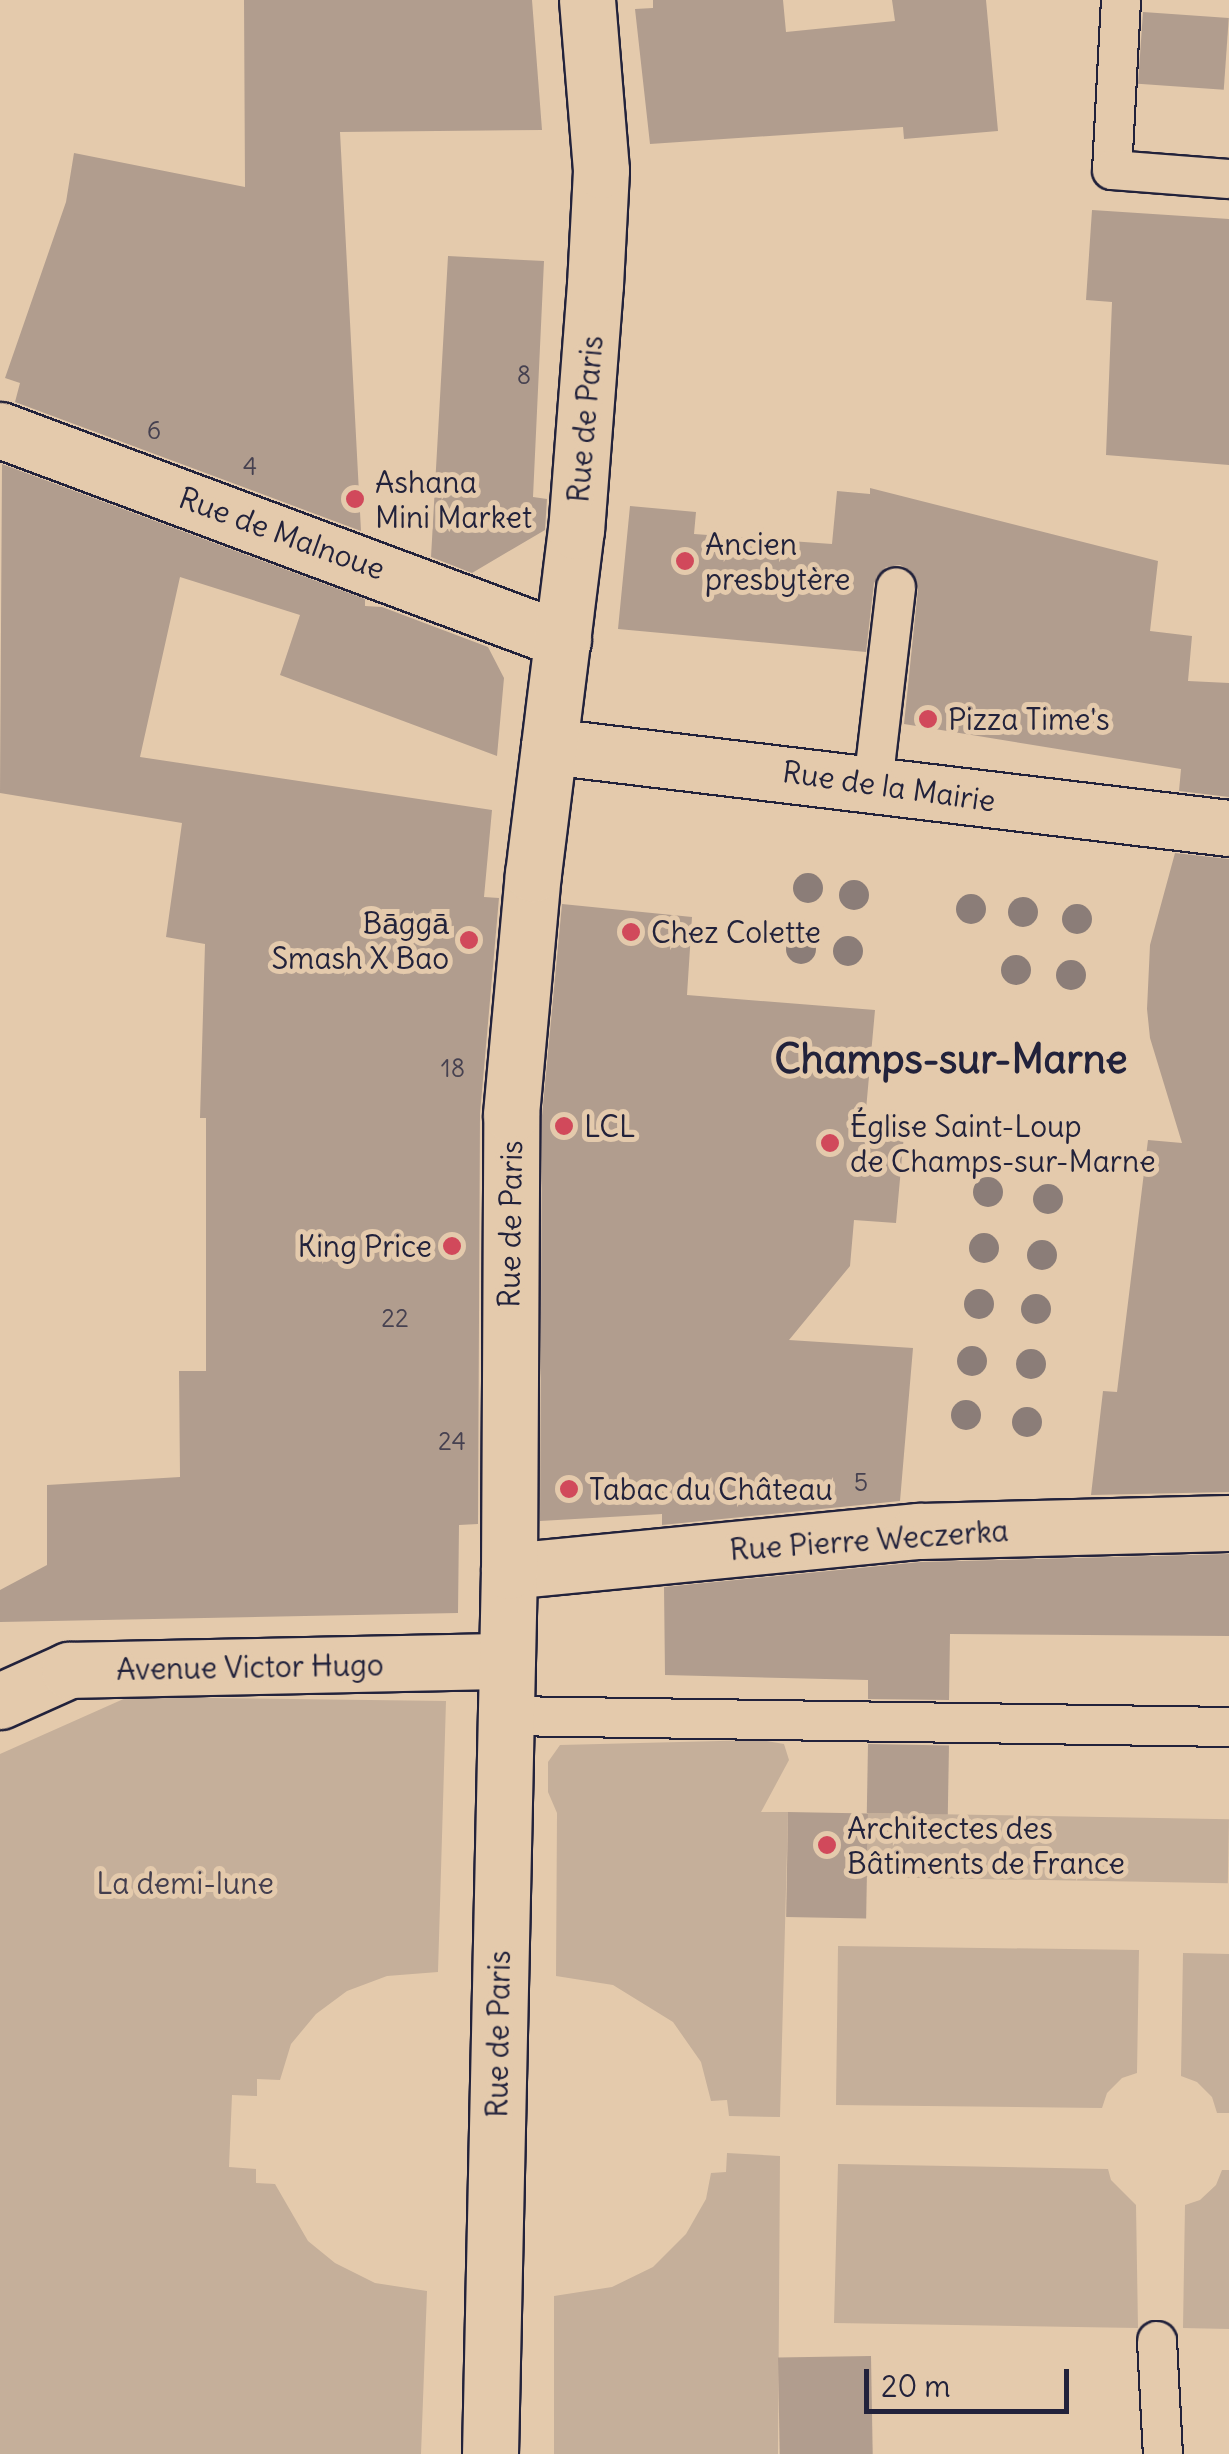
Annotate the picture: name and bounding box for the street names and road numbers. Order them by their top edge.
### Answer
street label: Rue de Paris [560,334,610,504]
street label: Rue de Malnoue [174,479,390,587]
street label: Rue de la Mairie [780,753,998,819]
street label: Rue de Paris [491,1140,529,1308]
street label: Rue Pierre Weczerka [728,1512,1010,1568]
street label: Avenue Victor Hugo [116,1647,384,1687]
street label: Rue de Paris [479,1950,517,2118]

